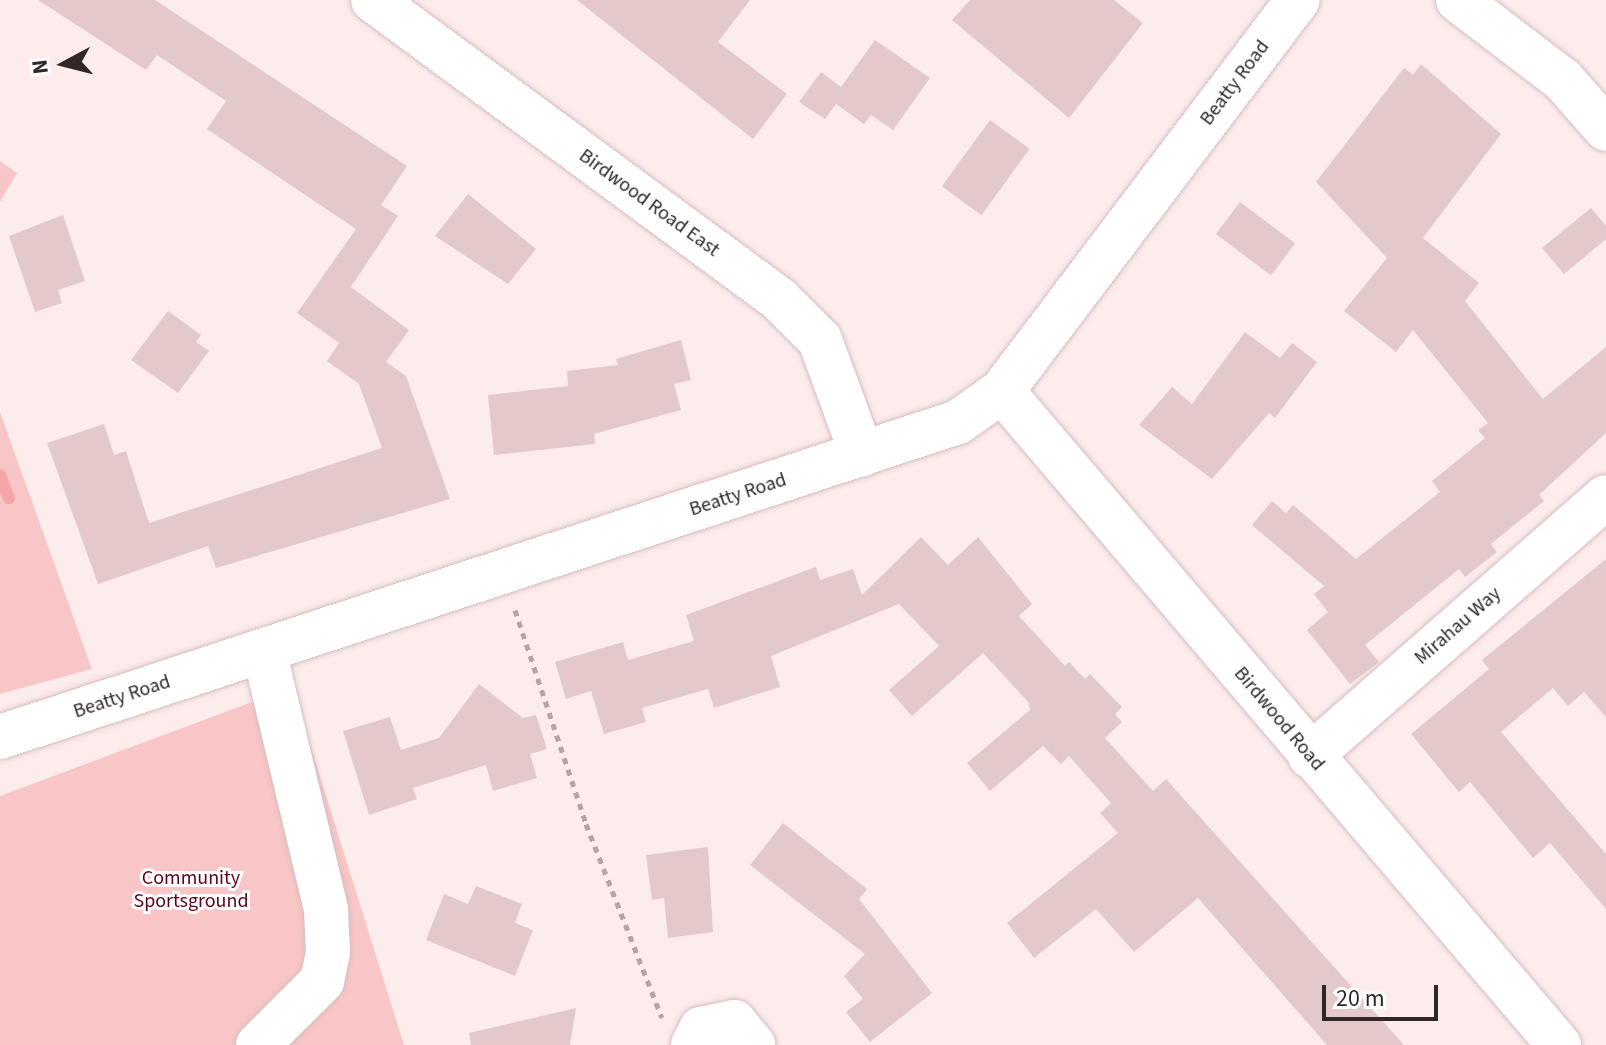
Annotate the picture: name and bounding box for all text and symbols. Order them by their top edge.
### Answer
north arrow [24,24,104,104]
street label: Beatty Road [1195,36,1275,130]
text: N [23,58,57,76]
street label: Birdwood Road East [574,144,724,262]
street label: Beatty Road [686,468,790,522]
street label: Mirahau Way [1410,582,1506,670]
street label: Birdwood Road [1228,662,1330,776]
street label: Beatty Road [70,670,174,724]
park label: Community Sportsground [133,866,249,913]
scale bar [1326,969,1442,1019]
text: 20 m [1336,981,1385,1016]

